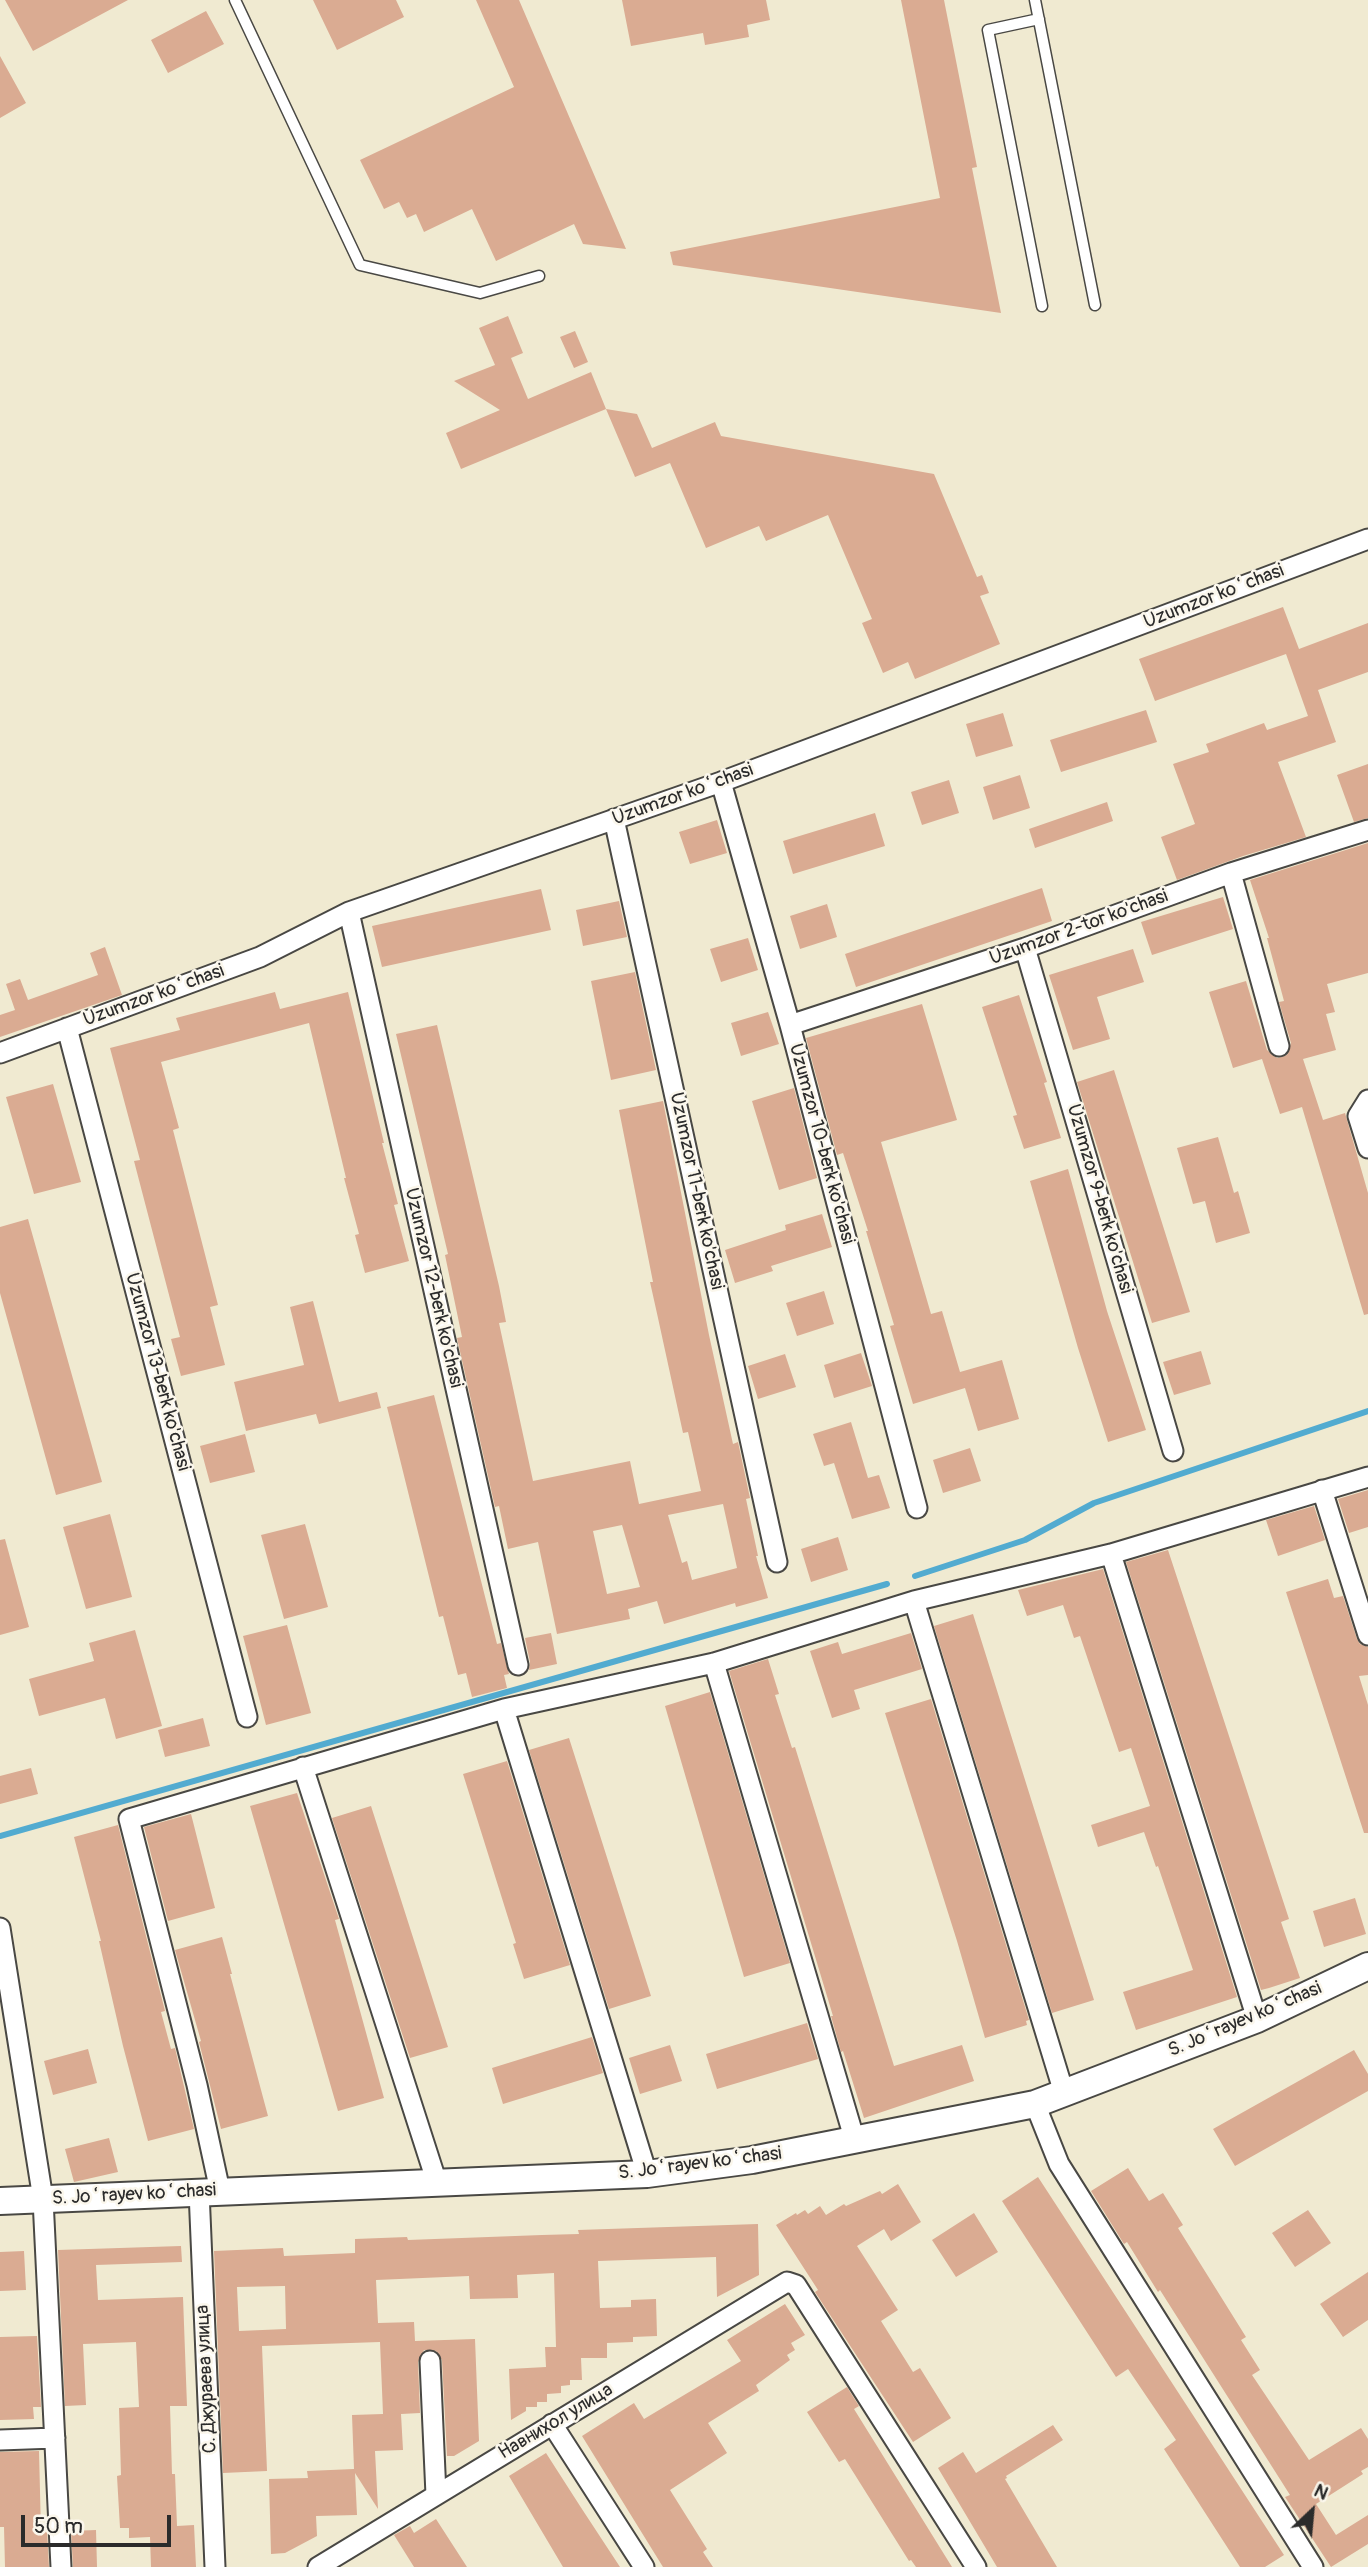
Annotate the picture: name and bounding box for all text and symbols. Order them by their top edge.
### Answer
street label: Uzumzor koʻchasi [1141,560,1287,634]
street label: Uzumzor koʻchasi [609,759,757,831]
street label: Uzumzor 2-tor ko'chasi [987,885,1171,971]
street label: Uzumzor koʻchasi [80,960,228,1032]
street label: Uzumzor 10-berk ko'chasi [783,1041,859,1247]
street label: Uzumzor 11-berk ko'chasi [664,1090,728,1292]
street label: Uzumzor 9-berk ko'chasi [1061,1102,1137,1296]
street label: Uzumzor 12-berk ko'chasi [399,1186,467,1390]
street label: Uzumzor 13-berk ko'chasi [120,1270,194,1474]
street label: S. Joʻrayev koʻchasi [1165,1977,1325,2063]
street label: S. Joʻrayev koʻchasi [617,2143,783,2185]
street label: S. Joʻrayev koʻchasi [51,2179,217,2211]
street label: С. Джураева улица [192,2304,222,2454]
street label: Навнихол улица [495,2379,617,2465]
north arrow [1277,2476,1347,2546]
text: N [1310,2479,1332,2506]
scale bar [24,2500,175,2544]
text: 50 m [34,2513,83,2540]

